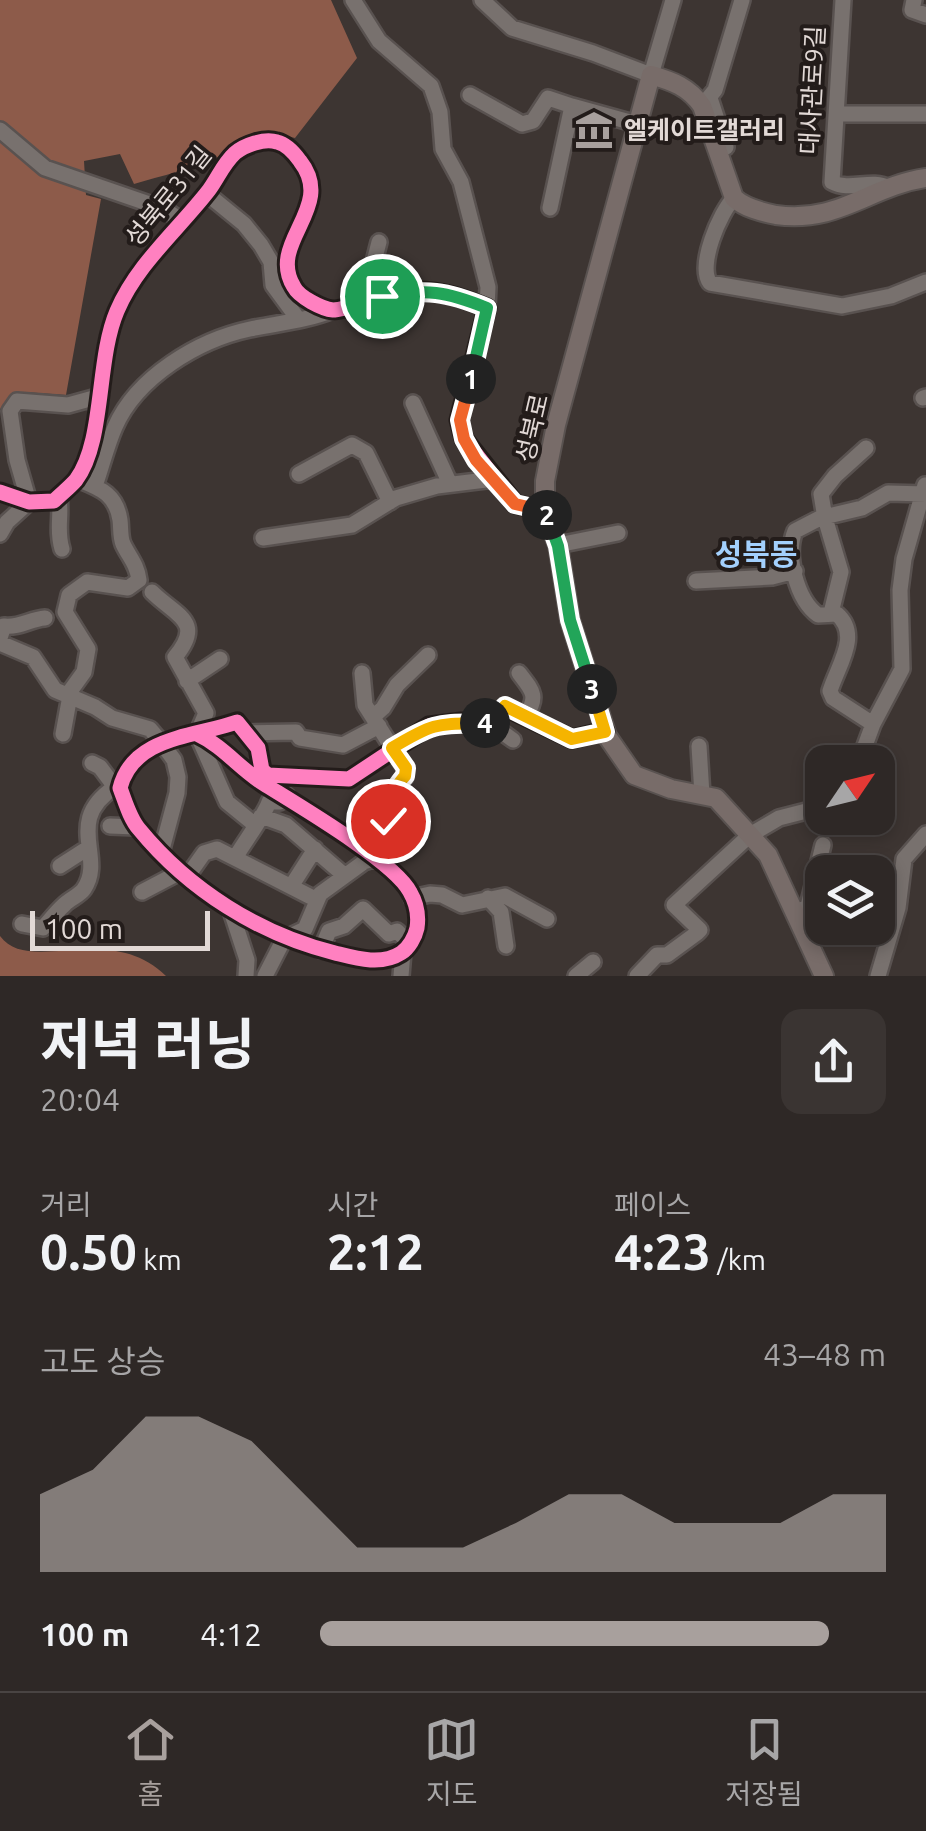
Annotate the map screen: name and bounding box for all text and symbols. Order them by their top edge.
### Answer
street label: 대사관로9길 [795,25,829,155]
museum icon: 엘케이트갤러리 [573,109,615,151]
place label: 엘케이트갤러리 [624,116,785,144]
street label: 성북로31길 [119,140,217,252]
pin [340,254,425,339]
icon: arrive [355,269,410,324]
pin: 1 [446,354,496,404]
text: 1 [463,363,479,394]
street label: 성북로 [511,391,553,465]
pin: 2 [522,490,572,540]
text: 2 [539,499,555,530]
district label: 성북동 [715,537,797,571]
pin: 3 [567,664,617,714]
text: 3 [584,673,600,704]
pin: 4 [460,698,510,748]
text: 4 [477,707,493,738]
north arrow [805,745,895,835]
map controls [805,745,895,945]
pin [346,779,431,864]
icon: check [361,794,416,849]
button: layers [805,855,895,945]
scale bar [30,906,210,950]
text: 100 m [45,913,123,944]
button: share [781,1009,886,1114]
text: 저녁 러닝 [40,1013,255,1074]
text: 20:04 [40,1081,120,1117]
text: 거리 [40,1189,92,1220]
text: 시간 [327,1189,379,1220]
text: 페이스 [614,1189,691,1220]
text: 0.50 [40,1223,137,1279]
text: 2:12 [327,1223,424,1279]
text: 4:23 [614,1223,711,1279]
text: km [137,1244,182,1275]
text: /km [711,1244,766,1275]
text: 43–48 m [763,1336,886,1372]
text: 고도 상승 [40,1343,165,1379]
text: 100 m [40,1616,129,1652]
text: 4:12 [200,1616,262,1652]
tab: 홈 [123,1712,178,1812]
tab: 지도 [424,1712,479,1812]
tab: 저장됨 [726,1712,803,1812]

